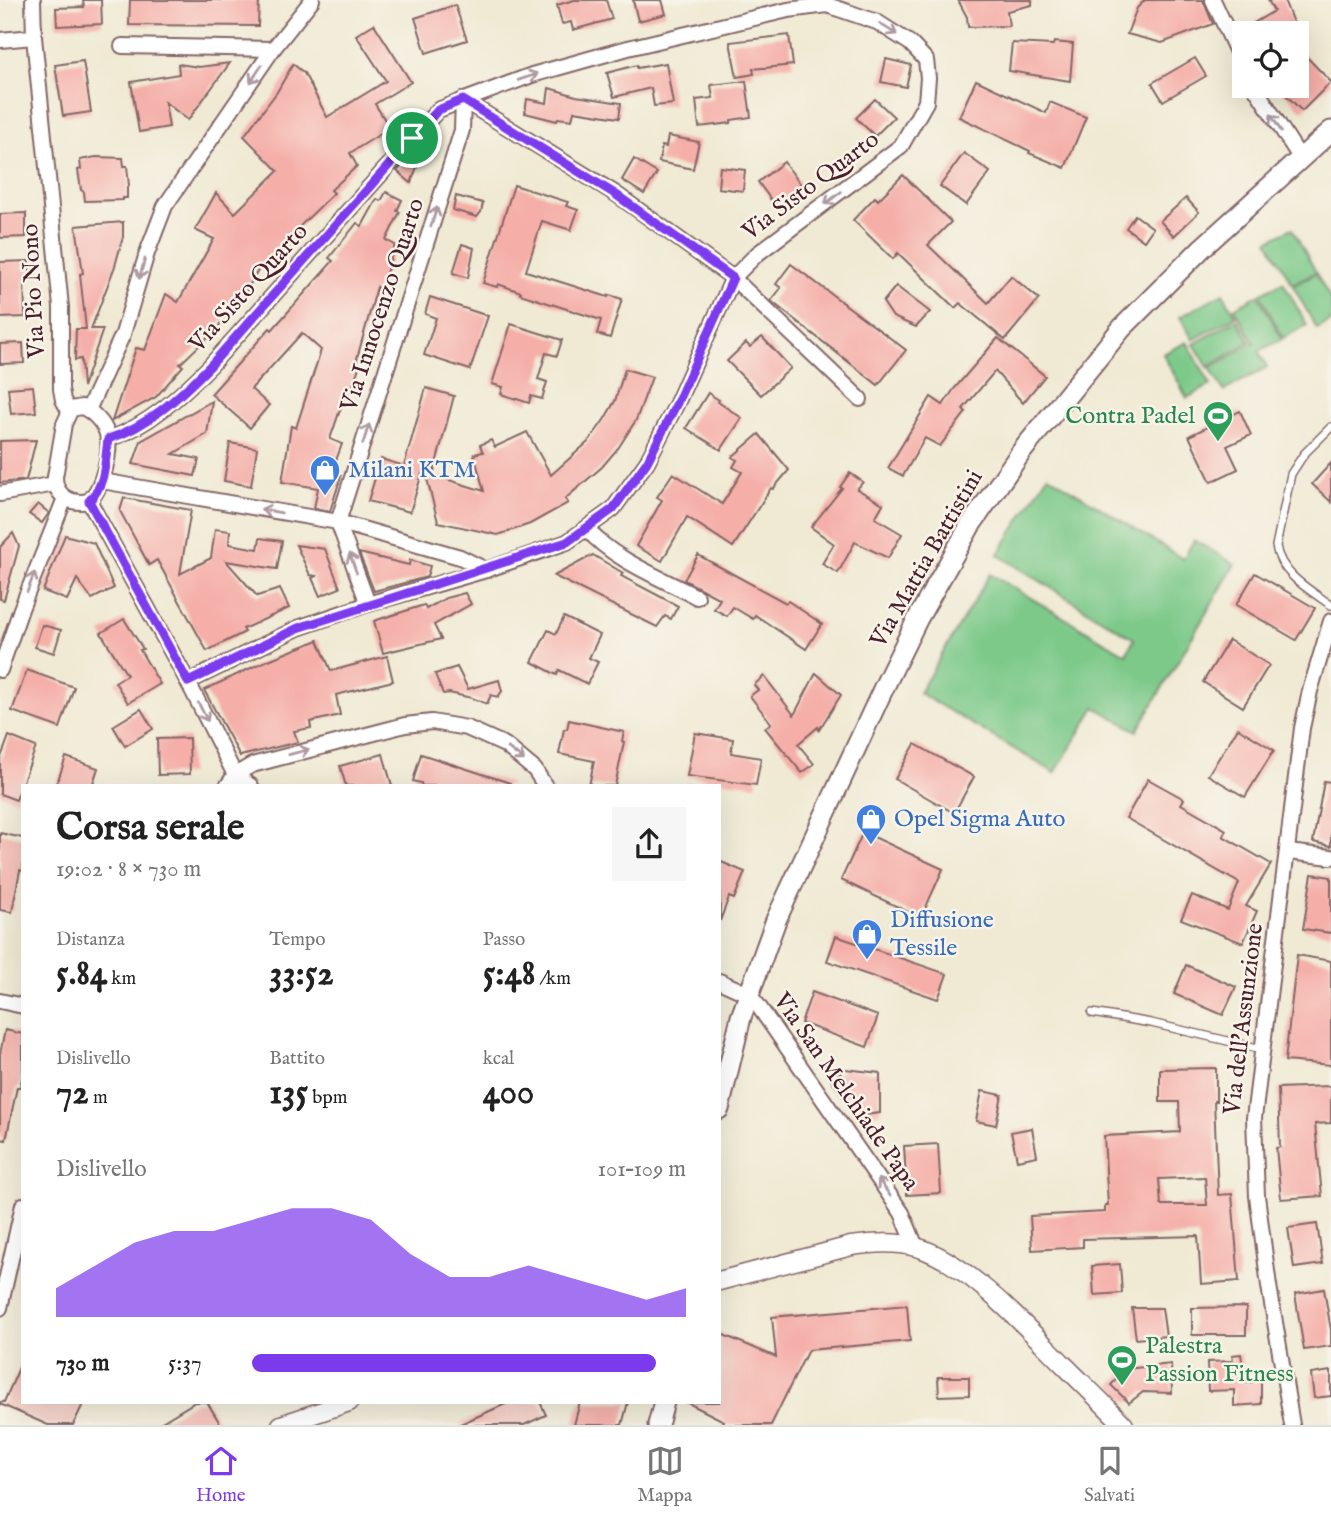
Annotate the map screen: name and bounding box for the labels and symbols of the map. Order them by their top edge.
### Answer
one-way arrow [878,22,898,36]
one-way arrow [249,63,263,83]
one-way arrow [516,70,538,82]
pin [382,108,442,168]
one-way arrow [1269,114,1284,133]
street label: Via Sisto Quarto [736,124,886,248]
one-way arrow [824,191,843,205]
street label: Via Innocenzo Quarto [334,194,432,416]
one-way arrow [429,206,442,228]
street label: Via Sisto Quarto [182,217,315,360]
street label: Via Pio Nono [15,223,53,360]
one-way arrow [135,257,148,279]
sports icon: Contra Padel [1201,399,1235,443]
place label: Contra Padel [1065,401,1195,432]
one-way arrow [360,423,373,445]
shop icon: Milani KTM [308,453,342,497]
place label: Milani KTM [348,455,476,486]
street label: Via Mattia Battistini [863,464,991,654]
one-way arrow [260,503,282,517]
one-way arrow [346,553,358,575]
one-way arrow [26,572,38,594]
one-way arrow [197,701,210,722]
one-way arrow [288,744,310,757]
one-way arrow [506,746,524,761]
shop icon: Opel Sigma Auto [854,802,888,846]
place label: Opel Sigma Auto [894,804,1065,835]
place label: Diffusione Tessile [890,905,994,964]
shop icon: Diffusione Tessile [850,917,884,961]
street label: Via dell'Assunzione [1217,921,1271,1118]
street label: Via San Melchiade Papa [765,986,926,1198]
one-way arrow [877,1178,891,1197]
place label: Palestra Passion Fitness [1145,1331,1294,1390]
sports icon: Palestra Passion Fitness [1105,1343,1139,1387]

